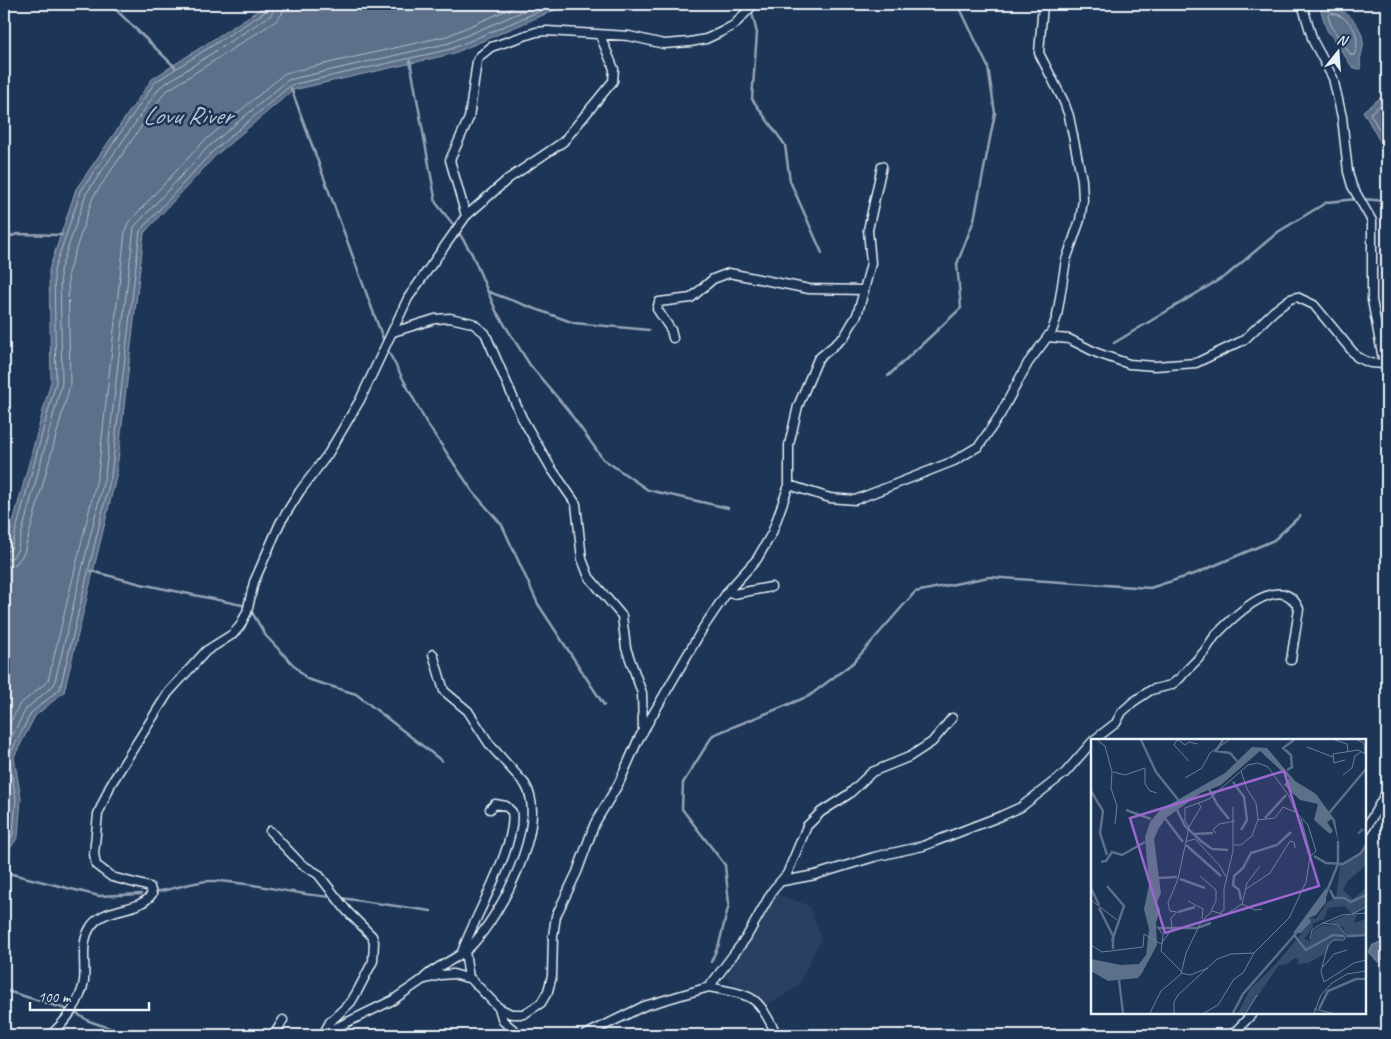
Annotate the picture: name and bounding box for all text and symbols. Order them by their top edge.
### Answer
north arrow [1314,28,1364,78]
text: N [1335,31,1351,50]
water label: Lovu River [142,99,236,132]
inset map [1091,739,1366,1014]
scale bar [30,979,149,1011]
text: 100 m [38,988,72,1007]

